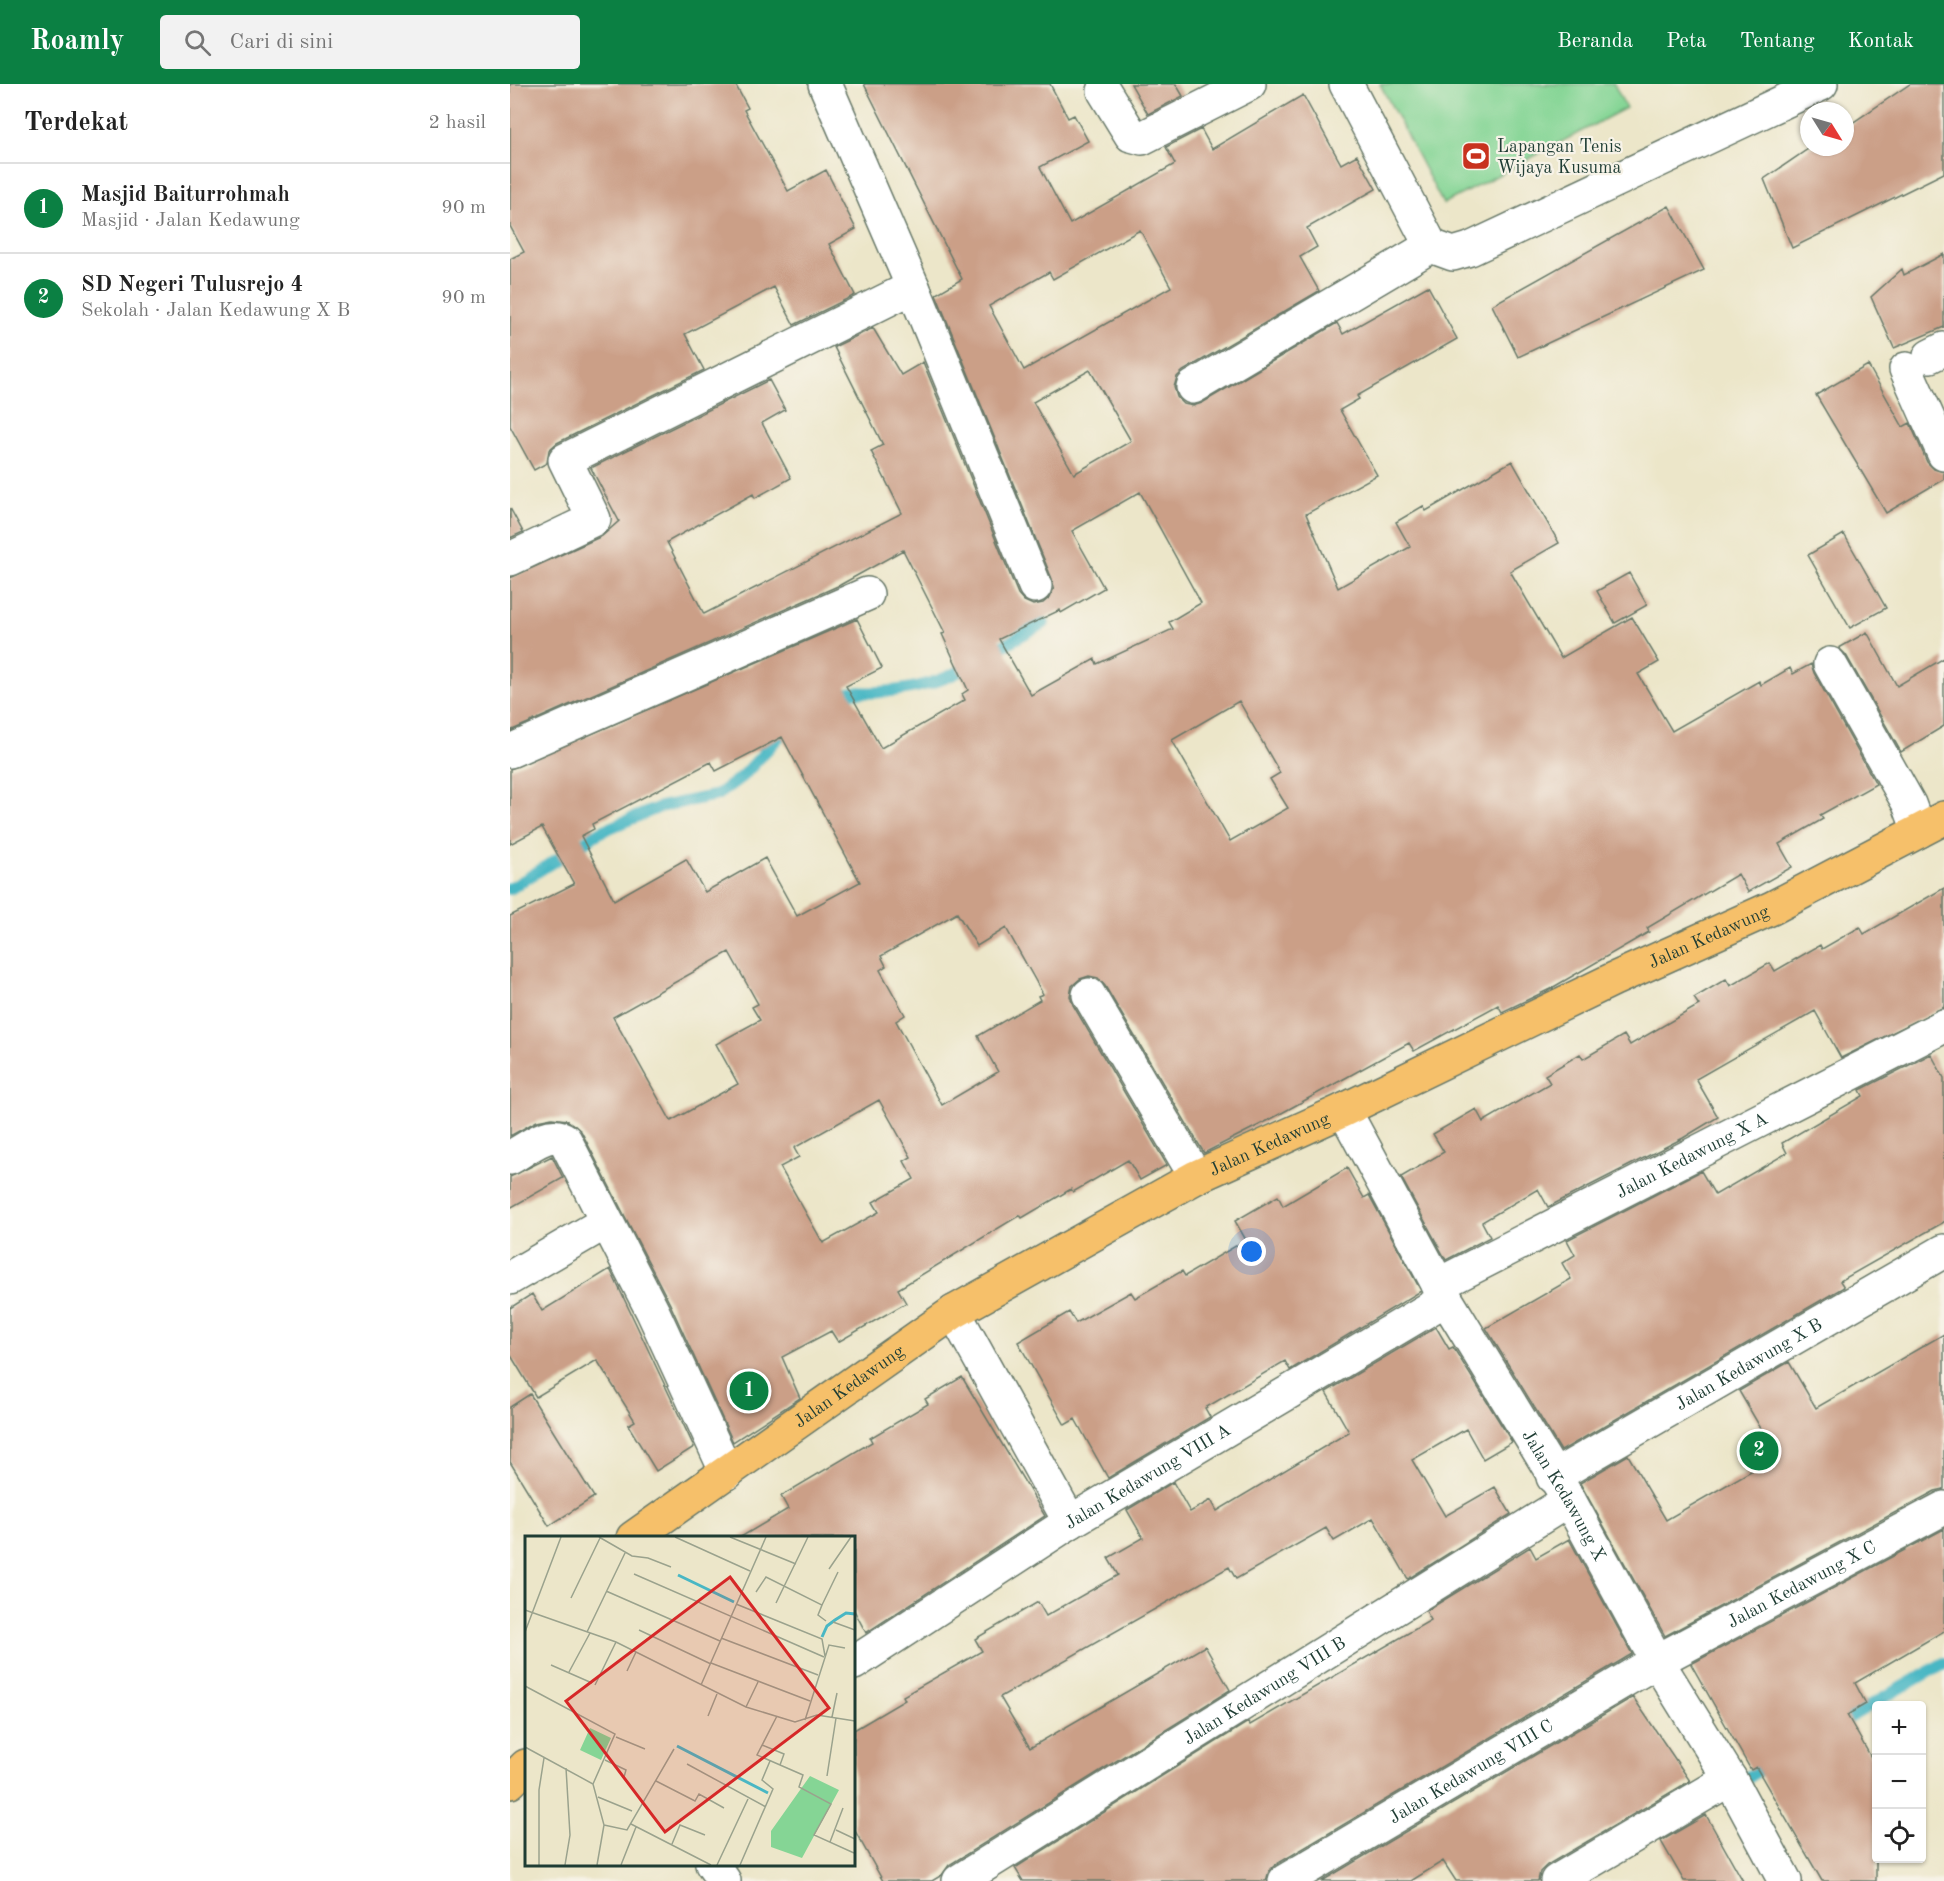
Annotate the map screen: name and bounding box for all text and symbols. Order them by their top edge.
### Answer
search box [160,15,580,69]
icon: search [181,26,214,59]
text: Roamly [30,28,124,56]
text: Cari di sini [229,31,333,53]
text: Beranda [1557,31,1633,52]
text: Peta [1666,31,1707,52]
text: Tentang [1740,31,1815,52]
text: Kontak [1848,31,1914,52]
north arrow [1800,102,1854,156]
text: Terdekat [24,110,128,136]
text: 2 hasil [429,113,486,133]
place label: Lapangan Tenis Wijaya Kusuma [1497,138,1622,177]
sports icon: Lapangan Tenis Wijaya Kusuma [1460,140,1492,172]
text: Masjid Baiturrohmah [81,184,290,206]
text: 1 [38,198,49,218]
text: 90 m [441,198,486,218]
text: Masjid · Jalan Kedawung [81,211,300,231]
text: SD Negeri Tulusrejo 4 [81,274,303,296]
text: 2 [38,288,49,308]
text: 90 m [441,288,486,308]
text: Sekolah · Jalan Kedawung X B [81,301,350,321]
street label: Jalan Kedawung [1646,902,1772,972]
street label: Jalan Kedawung [1207,1110,1333,1180]
street label: Jalan Kedawung X A [1614,1110,1771,1202]
your location [1237,1237,1266,1266]
street label: Jalan Kedawung X B [1673,1315,1826,1414]
street label: Jalan Kedawung [791,1342,908,1432]
pin: 1 [730,1368,768,1414]
street label: Jalan Kedawung VIII A [1062,1421,1234,1533]
street label: Jalan Kedawung X [1518,1427,1609,1565]
pin: 2 [1740,1428,1778,1474]
inset map [525,1536,855,1866]
street label: Jalan Kedawung X C [1725,1538,1879,1632]
street label: Jalan Kedawung VIII B [1180,1634,1349,1748]
map controls [1872,1701,1926,1863]
button: + [1872,1701,1926,1755]
street label: Jalan Kedawung VIII C [1386,1716,1557,1827]
button: − [1872,1755,1926,1809]
button: locate [1872,1809,1926,1863]

